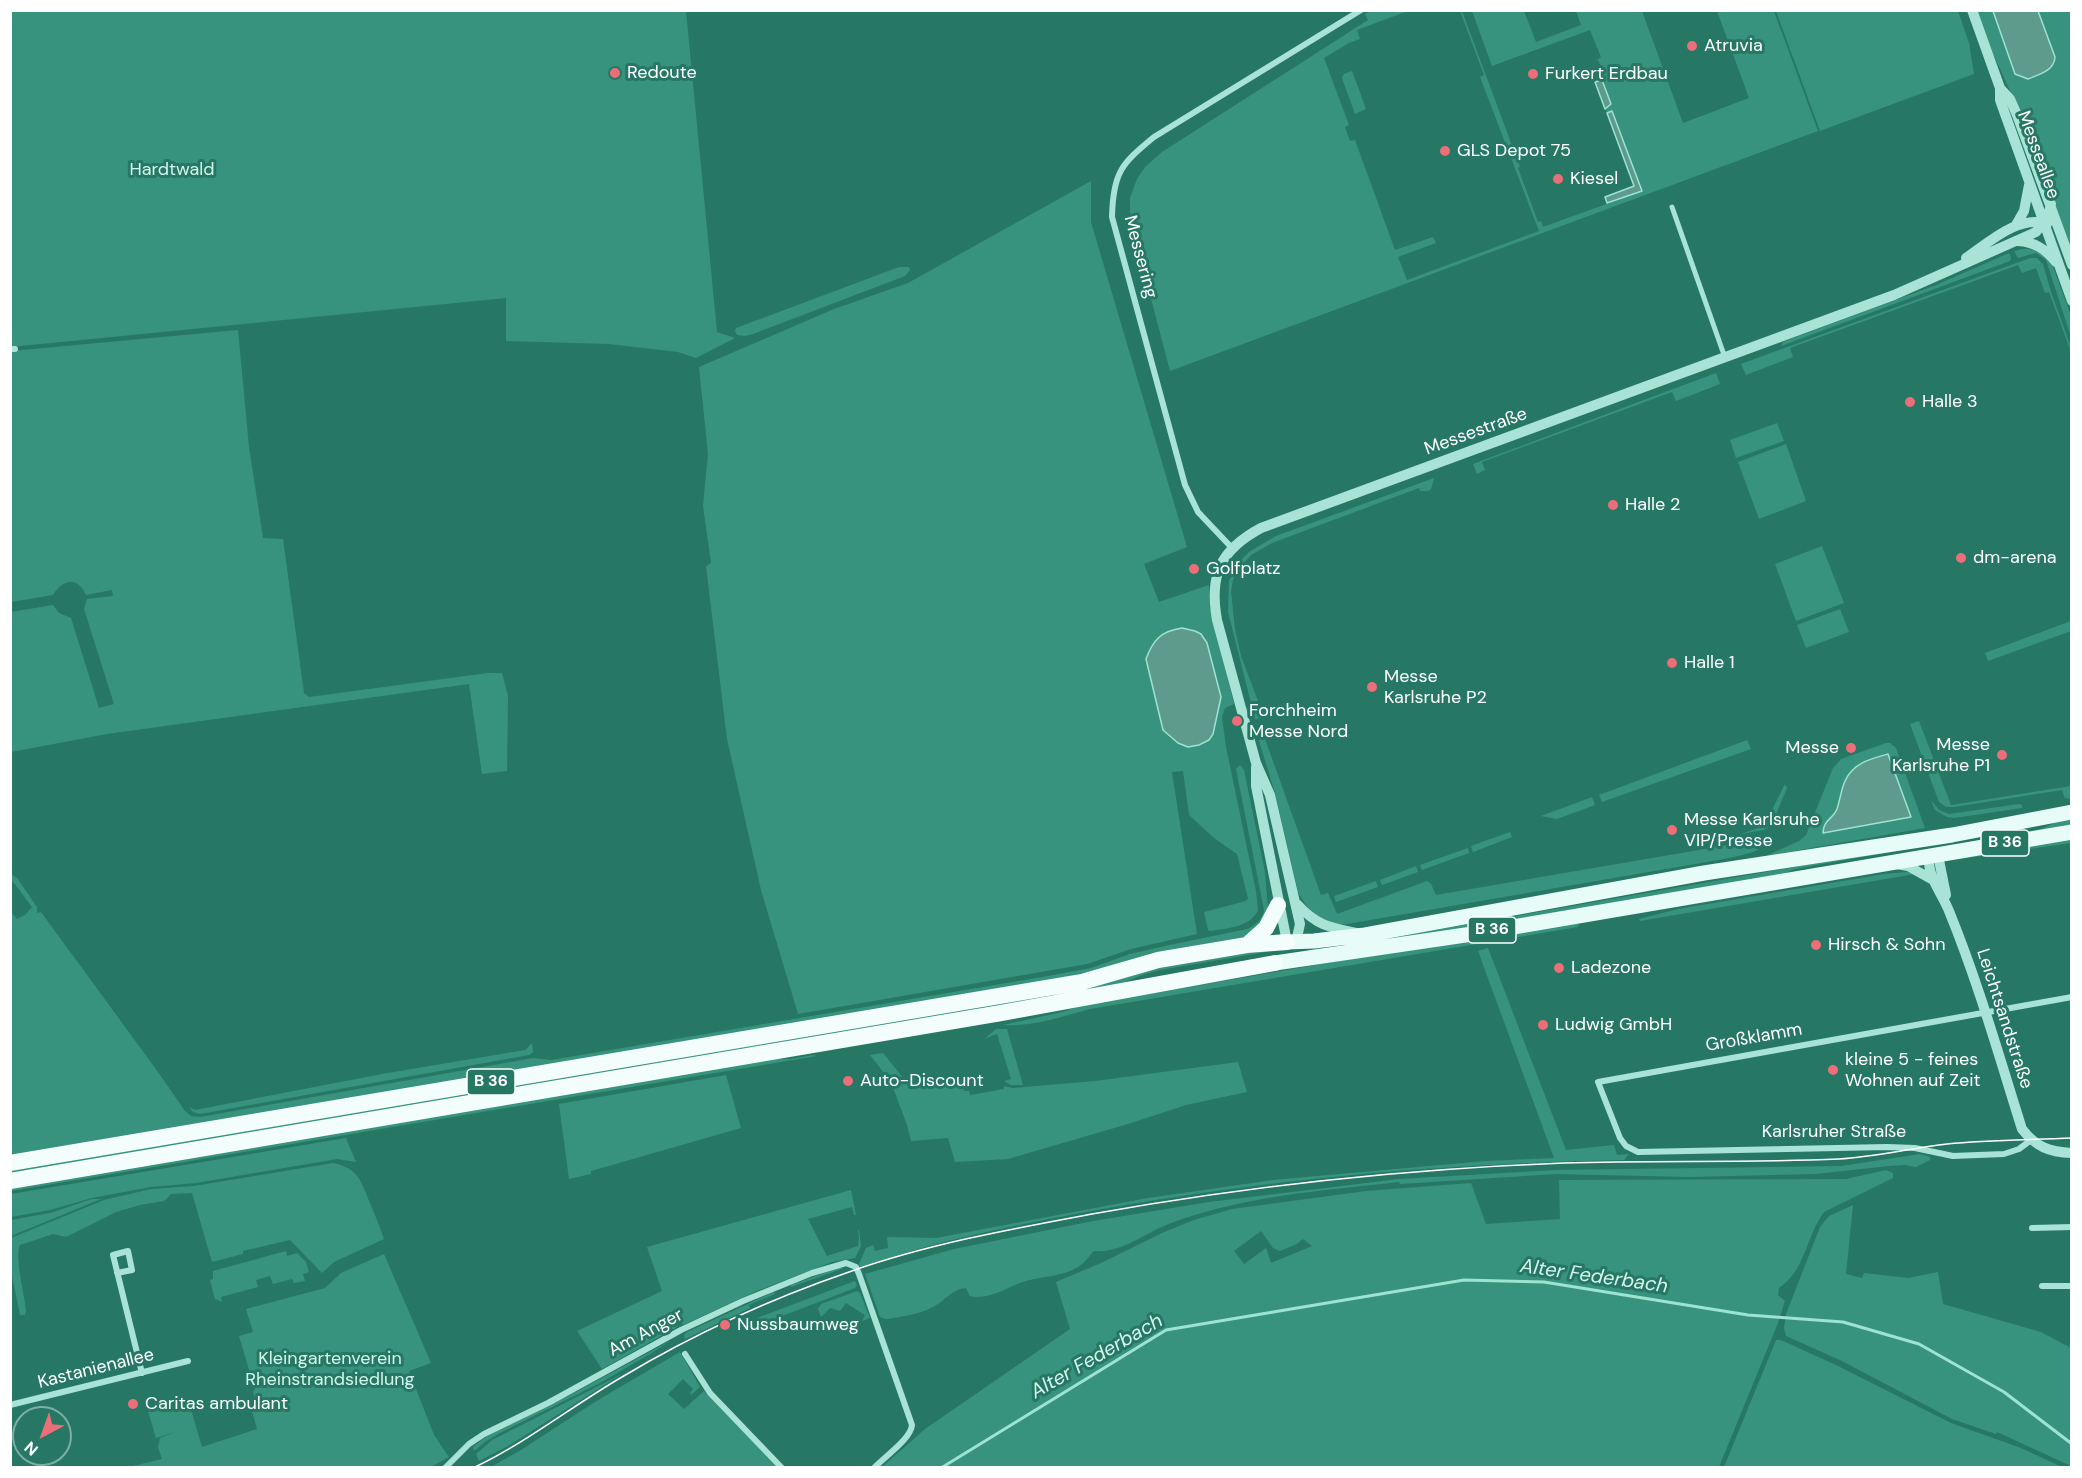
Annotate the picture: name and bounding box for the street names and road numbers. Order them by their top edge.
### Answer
street label: Messeallee [2012,108,2064,202]
street label: Messering [1119,213,1161,301]
street label: Messestraße [1422,403,1530,461]
road number: B 36 [1981,830,2029,856]
road number: B 36 [1468,917,1516,943]
street label: Leichtsandstraße [1971,946,2037,1092]
street label: Großklamm [1704,1019,1804,1057]
road number: B 36 [467,1069,515,1095]
street label: Karlsruher Straße [1762,1121,1906,1143]
street label: Am Anger [605,1304,687,1362]
street label: Kastanienallee [36,1344,156,1394]

